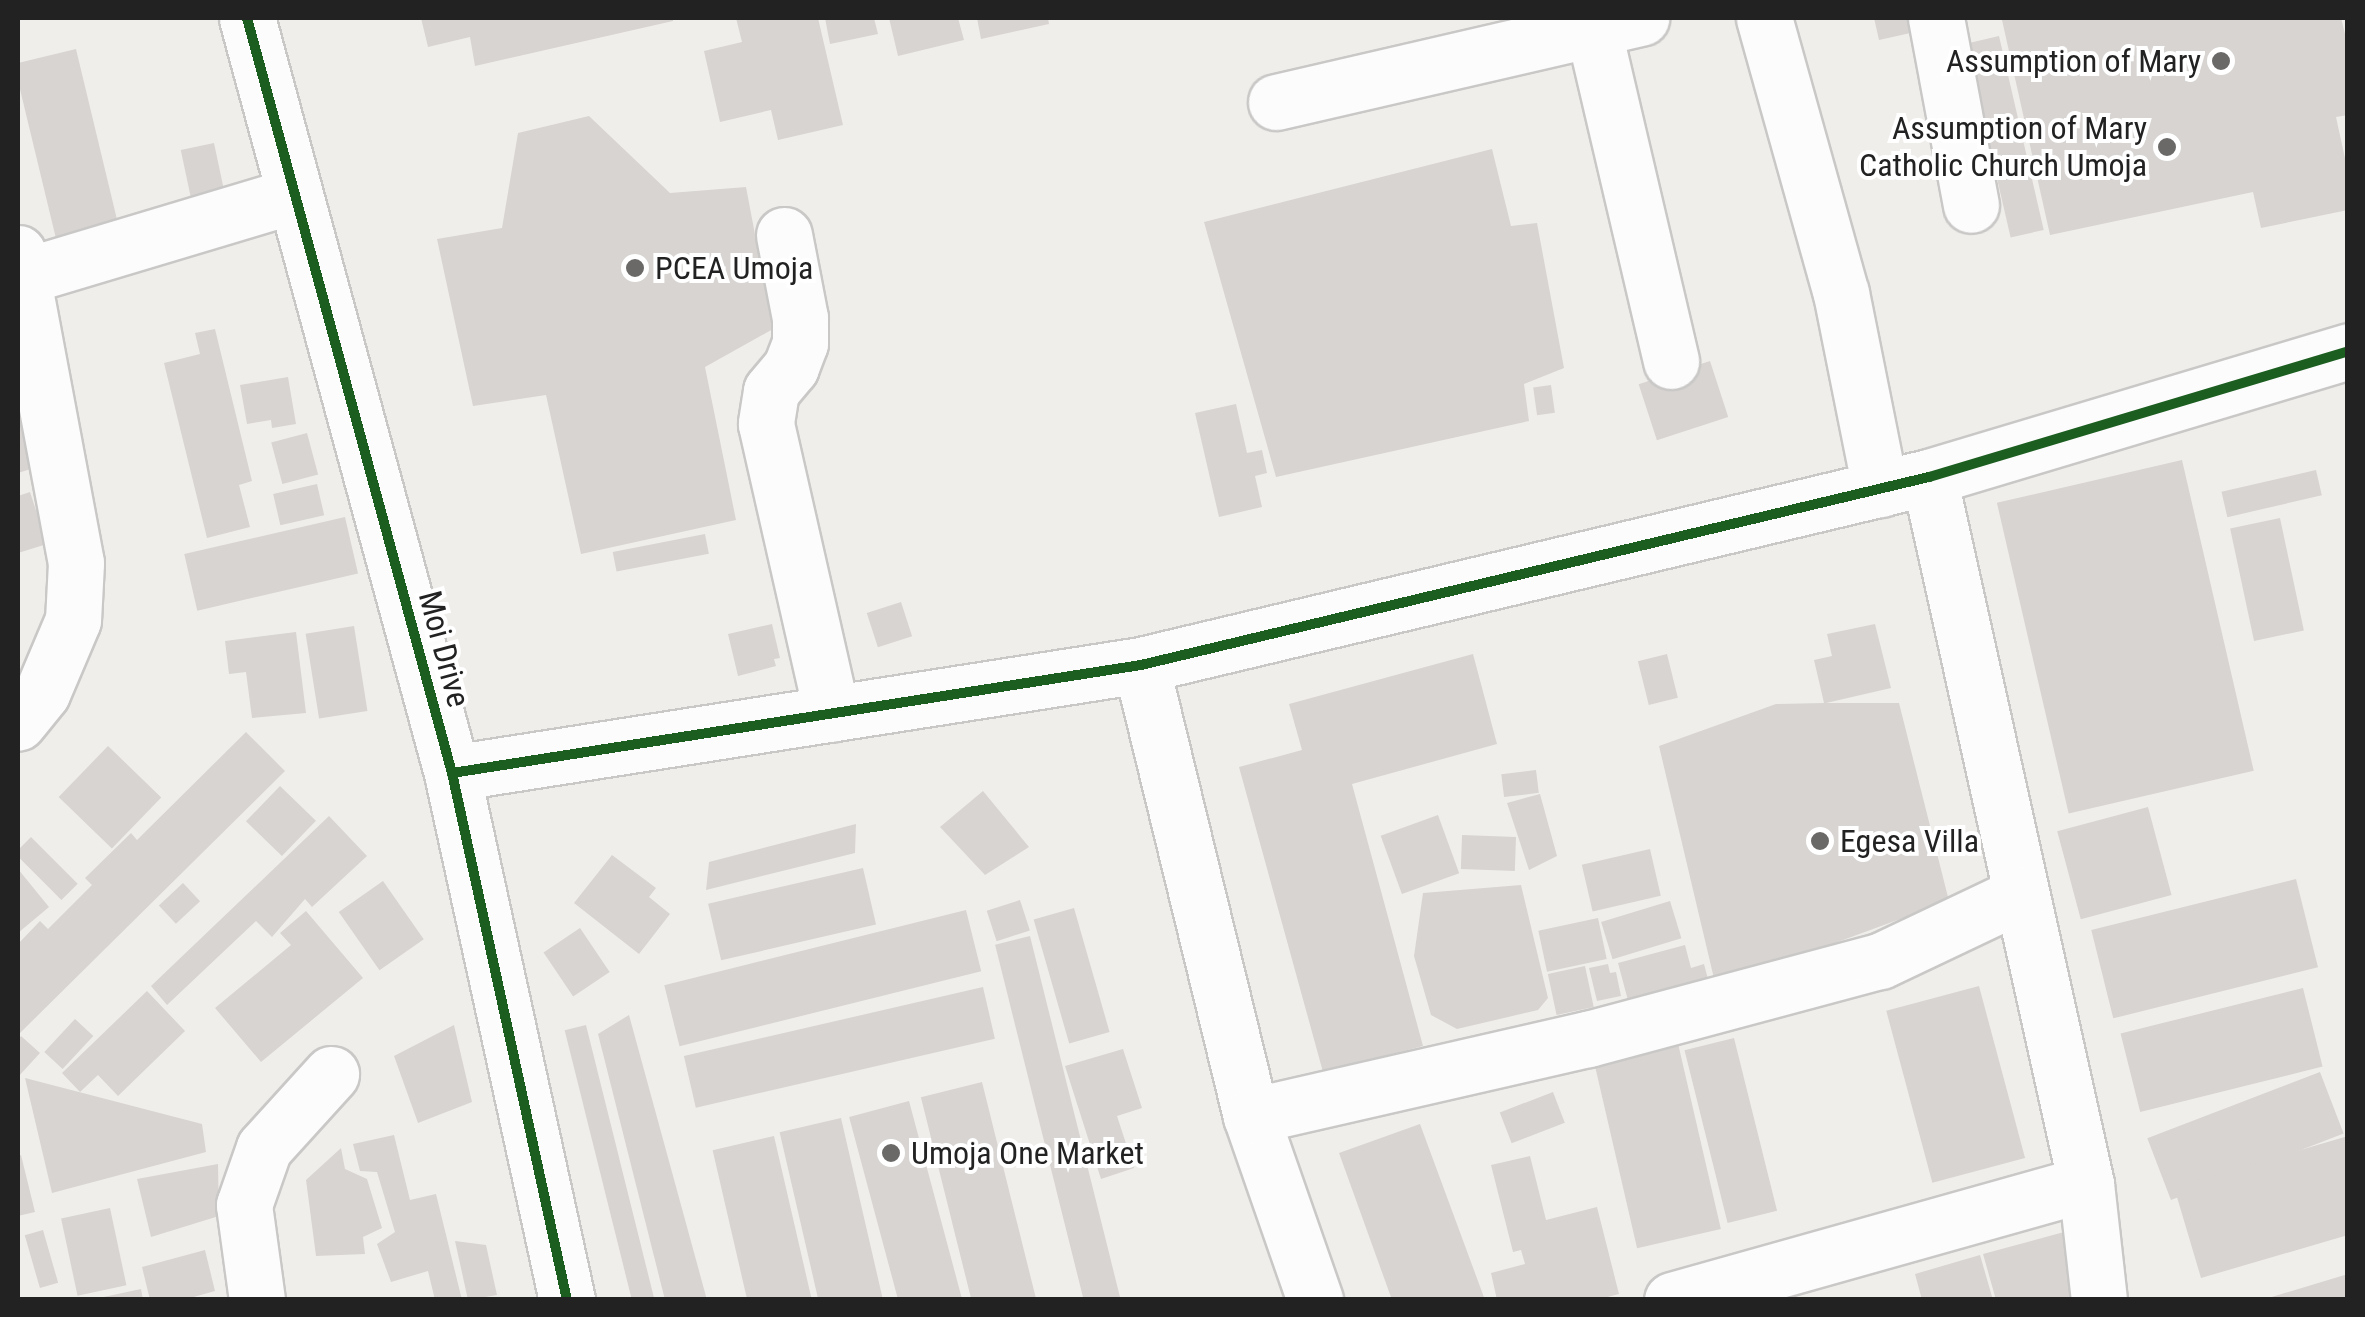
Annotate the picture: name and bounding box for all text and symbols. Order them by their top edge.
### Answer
place label: Assumption of Mary [1946,42,2201,80]
marker: Assumption of Mary [2210,50,2232,72]
place label: Assumption of Mary Catholic Church Umoja [1859,110,2147,185]
marker: Assumption of Mary Catholic Church Umoja [2156,136,2178,158]
place label: PCEA Umoja [655,249,813,287]
marker: PCEA Umoja [624,257,646,279]
street label: Moi Drive [410,587,478,711]
place label: Egesa Villa [1840,822,1979,860]
marker: Egesa Villa [1809,830,1831,852]
place label: Umoja One Market [911,1134,1144,1172]
marker: Umoja One Market [880,1142,902,1164]

